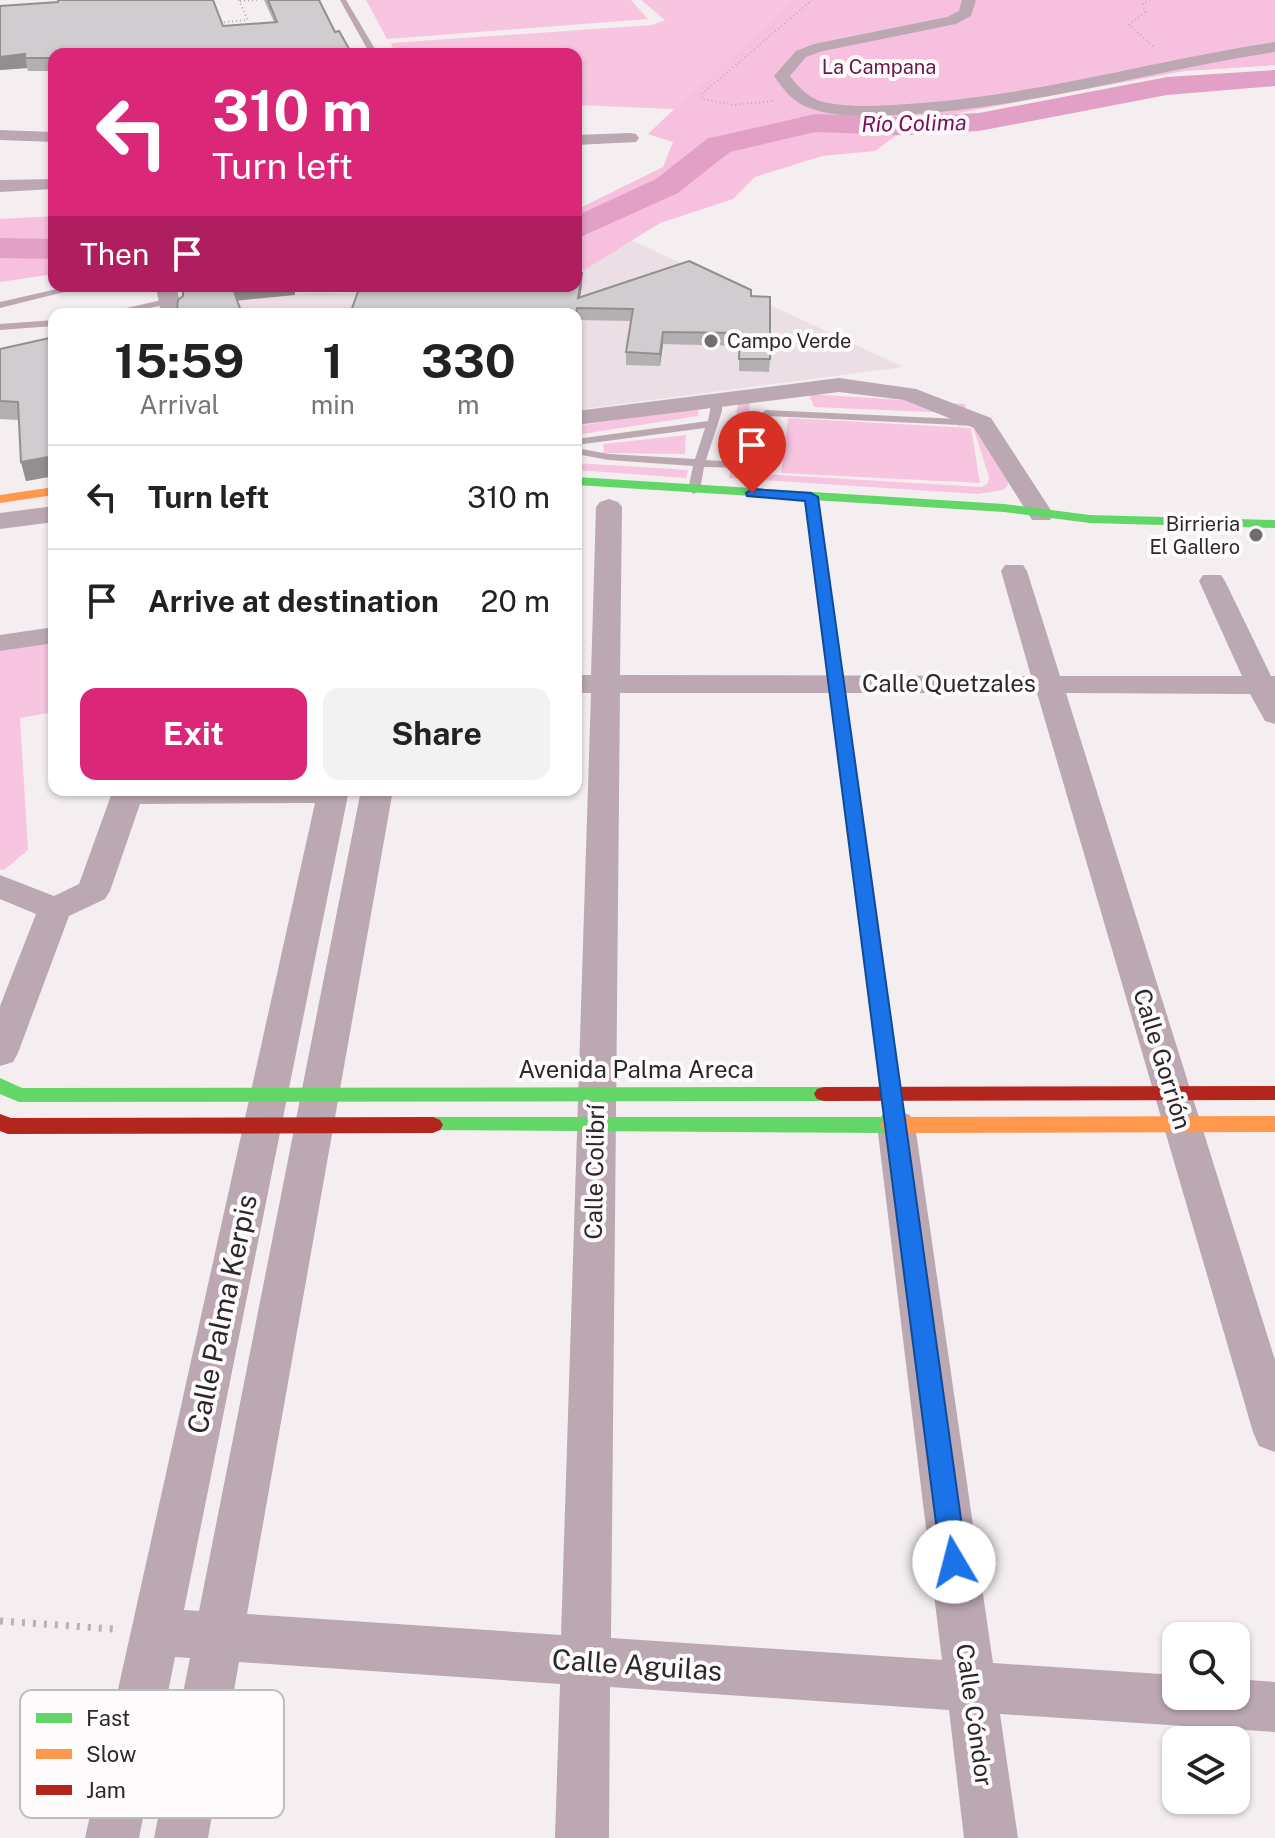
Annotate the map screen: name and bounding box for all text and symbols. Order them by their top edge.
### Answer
park label: La Campana [822,55,936,79]
text: 310 m [212,78,372,144]
icon: left [80,80,184,184]
water label: Río Colima [861,109,967,137]
text: Turn left [212,145,353,187]
icon: arrive [165,232,209,276]
text: Then [80,236,149,272]
place label: Campo Verde [727,329,851,353]
text: 15:59 [114,332,244,389]
text: 1 [322,332,343,389]
text: 330 [421,332,516,389]
marker: Campo Verde [702,332,720,350]
text: Arrival [139,389,219,420]
text: min [311,389,355,420]
text: m [457,389,480,420]
pin [718,411,786,493]
icon: arrive [730,423,774,467]
icon: left [80,475,124,519]
text: Turn left [148,479,269,515]
text: 310 m [467,479,550,515]
place label: Birrieria El Gallero [1150,512,1240,559]
marker: Birrieria El Gallero [1247,526,1265,544]
icon: arrive [80,579,124,623]
text: Arrive at destination [148,583,439,619]
text: 20 m [481,583,550,619]
street label: Calle Quetzales [862,669,1036,697]
button: Exit [80,688,307,780]
button: Share [323,688,550,780]
street label: Calle Gorrión [1128,985,1198,1133]
street label: Avenida Palma Areca [518,1055,754,1083]
street label: Calle Colibrí [579,1103,609,1240]
street label: Calle Palma Kerpis [180,1191,263,1436]
position arrow [912,1520,996,1604]
map controls [1162,1622,1250,1814]
button: search [1162,1622,1250,1710]
street label: Calle Aguilas [551,1642,723,1687]
street label: Calle Cóndor [951,1642,999,1788]
legend [20,1690,284,1818]
text: Fast [86,1705,130,1731]
button: layers [1162,1726,1250,1814]
text: Slow [86,1741,136,1767]
text: Jam [86,1777,126,1803]

